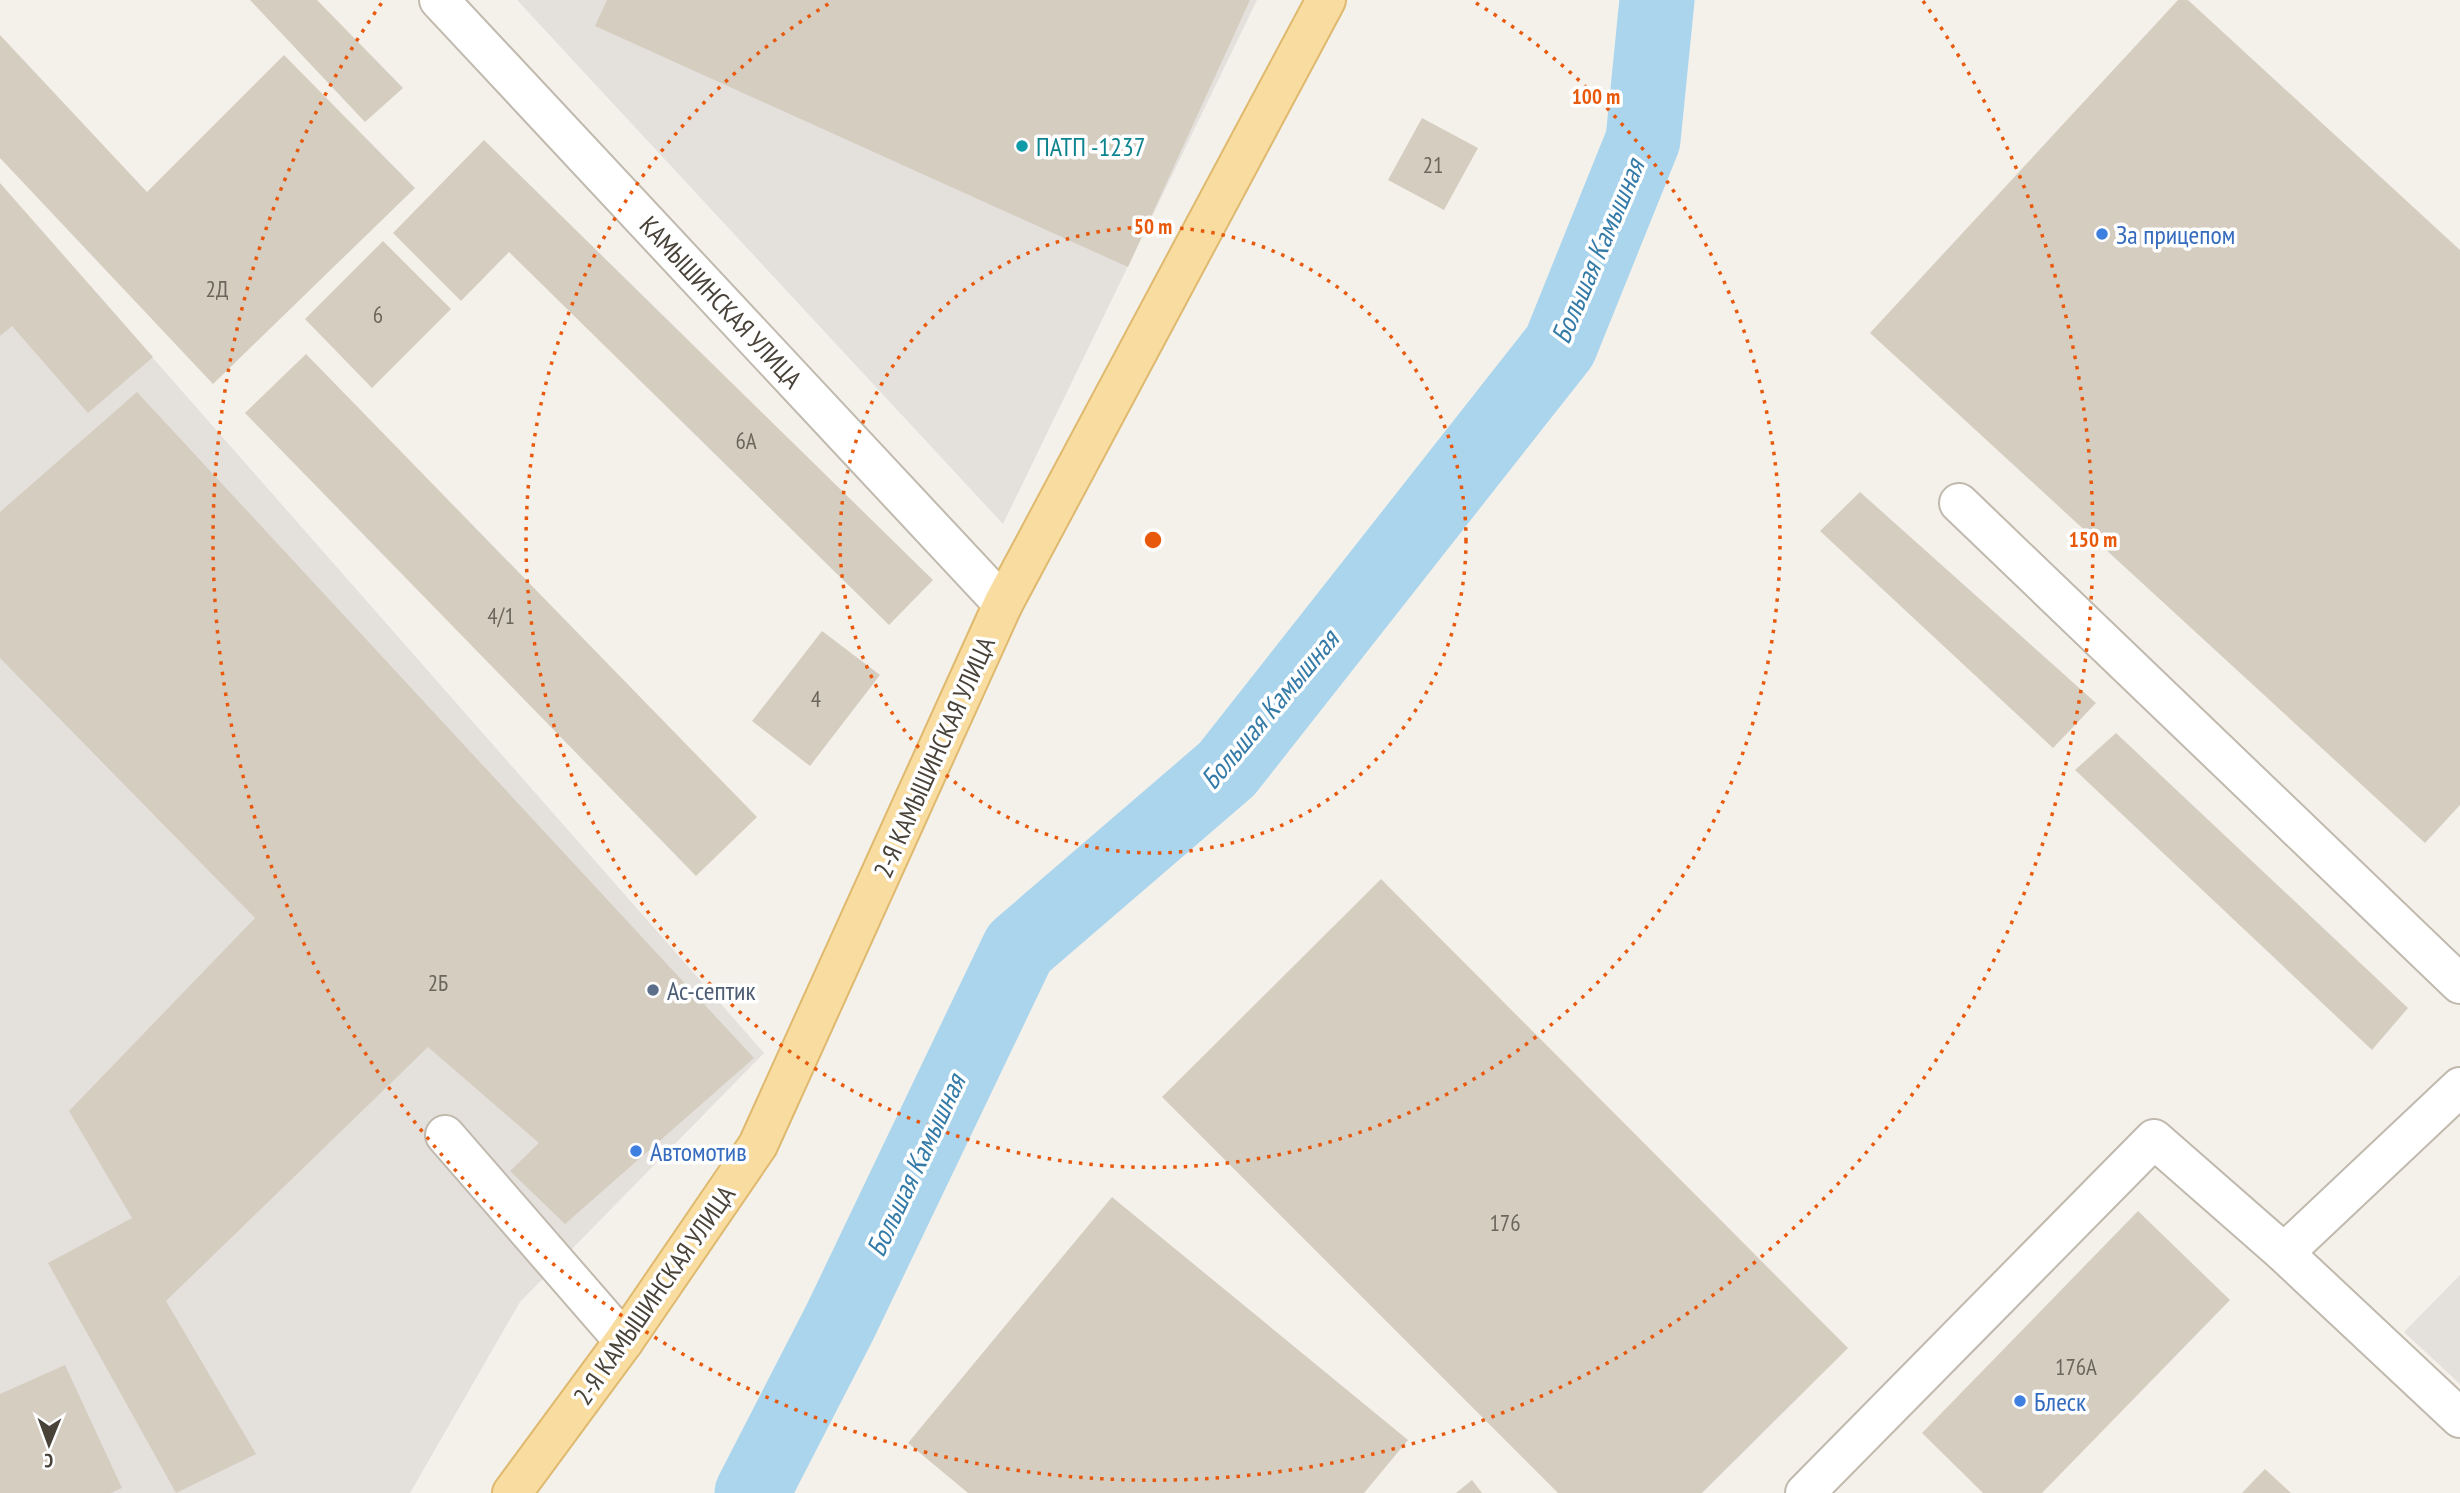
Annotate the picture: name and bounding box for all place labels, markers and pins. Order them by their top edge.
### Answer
place label: ПАТП -1237 [1036,130,1145,163]
marker: ПАТП -1237 [1014,138,1030,154]
place label: За прицепом [2116,218,2235,251]
marker: За прицепом [2094,226,2110,242]
centre of rings [1141,528,1165,552]
place label: Ас-септик [667,974,755,1007]
marker: Ас-септик [645,982,661,998]
place label: Автомотив [650,1135,747,1168]
marker: Автомотив [628,1143,644,1159]
place label: Блеск [2034,1385,2086,1418]
marker: Блеск [2012,1393,2028,1409]

